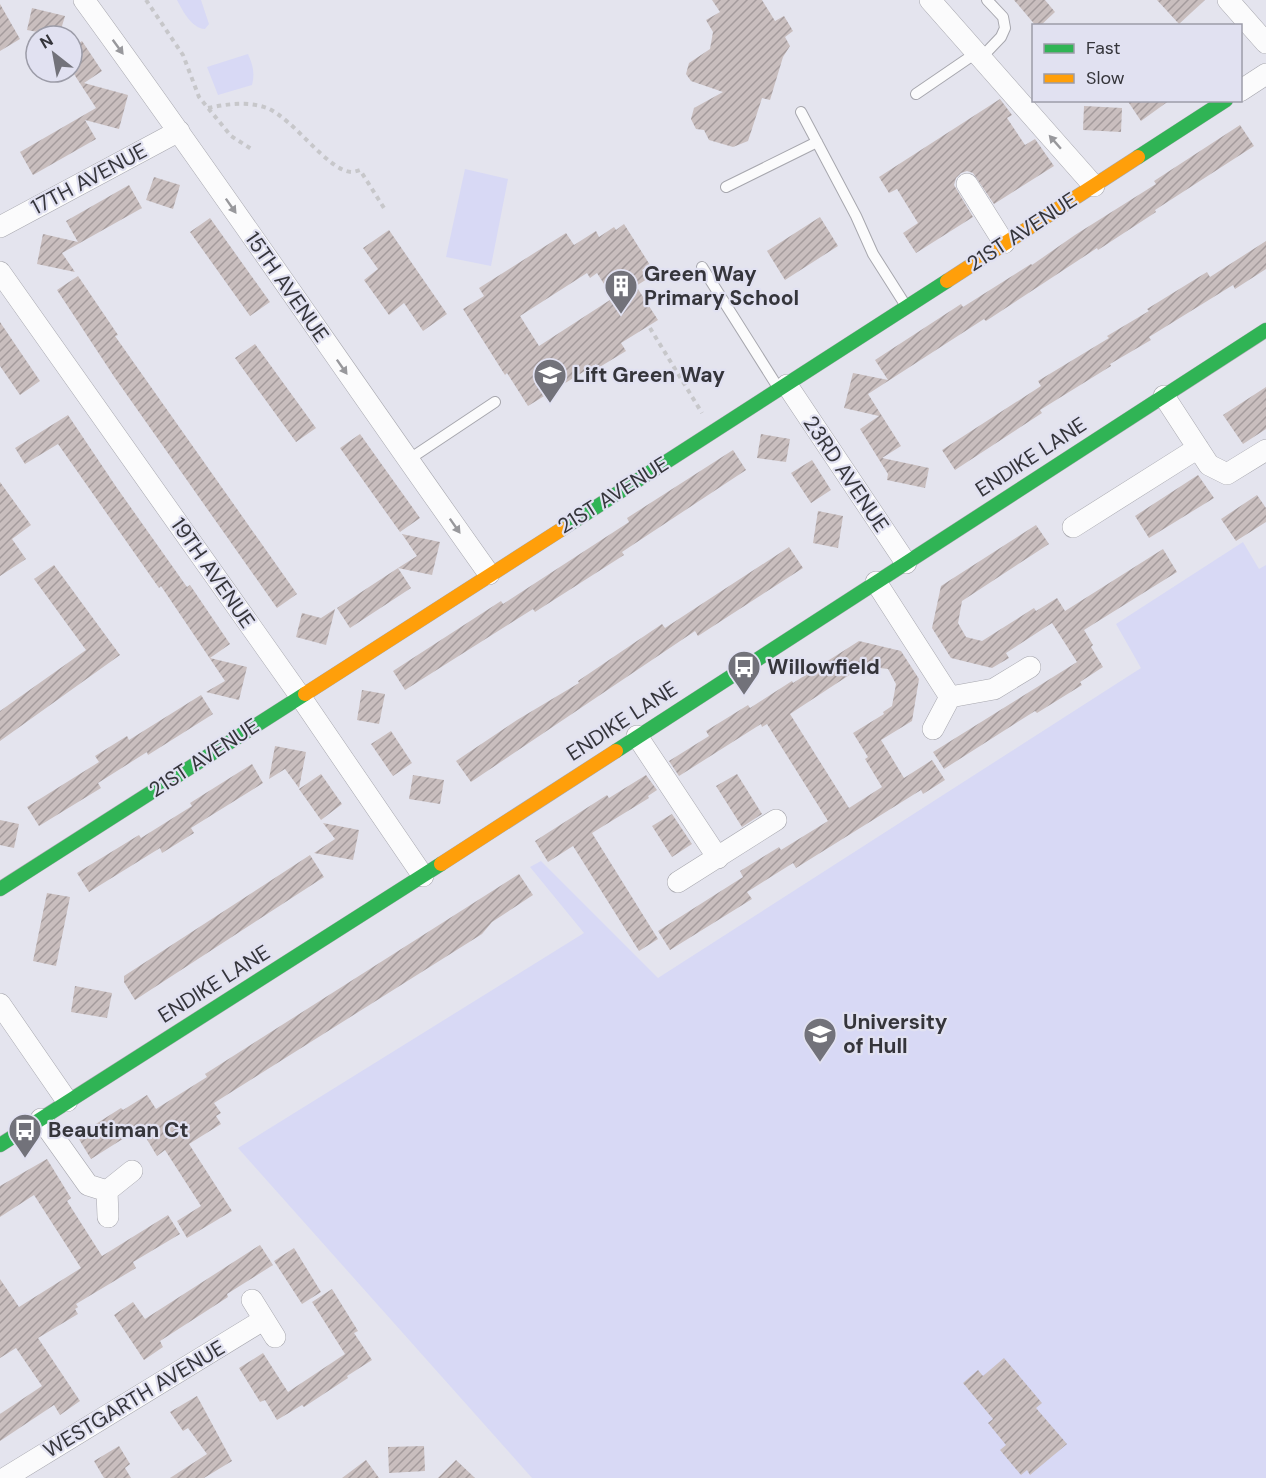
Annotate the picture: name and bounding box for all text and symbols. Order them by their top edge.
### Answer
north arrow [24,24,84,84]
legend [1032,24,1242,102]
text: N [36,30,57,54]
text: Fast [1086,36,1121,60]
one-way arrow [112,39,124,55]
text: Slow [1086,66,1125,90]
one-way arrow [1049,135,1062,150]
street label: 17TH AVENUE [26,137,152,221]
street label: 21ST AVENUE [962,186,1082,278]
one-way arrow [225,198,237,214]
street label: 15TH AVENUE [239,226,335,348]
place label: Green Way Primary School [644,260,799,312]
building icon: Green Way Primary School [603,268,639,315]
school or university icon: Lift Green Way [532,357,568,404]
one-way arrow [336,358,348,374]
place label: Lift Green Way [573,361,725,389]
street label: 23RD AVENUE [797,410,895,538]
street label: ENDIKE LANE [970,411,1092,503]
street label: 21ST AVENUE [552,450,674,540]
street label: 19TH AVENUE [165,512,261,634]
one-way arrow [449,517,461,533]
bus stop icon: Willowfield [726,649,762,696]
place label: Willowfield [767,653,880,681]
street label: ENDIKE LANE [561,675,683,767]
street label: 21ST AVENUE [144,712,264,804]
street label: ENDIKE LANE [153,939,275,1029]
place label: University of Hull [843,1008,948,1060]
school or university icon: University of Hull [802,1016,838,1063]
bus stop icon: Beautiman Ct [7,1112,43,1159]
place label: Beautiman Ct [48,1116,189,1144]
street label: WESTGARTH AVENUE [38,1334,230,1464]

